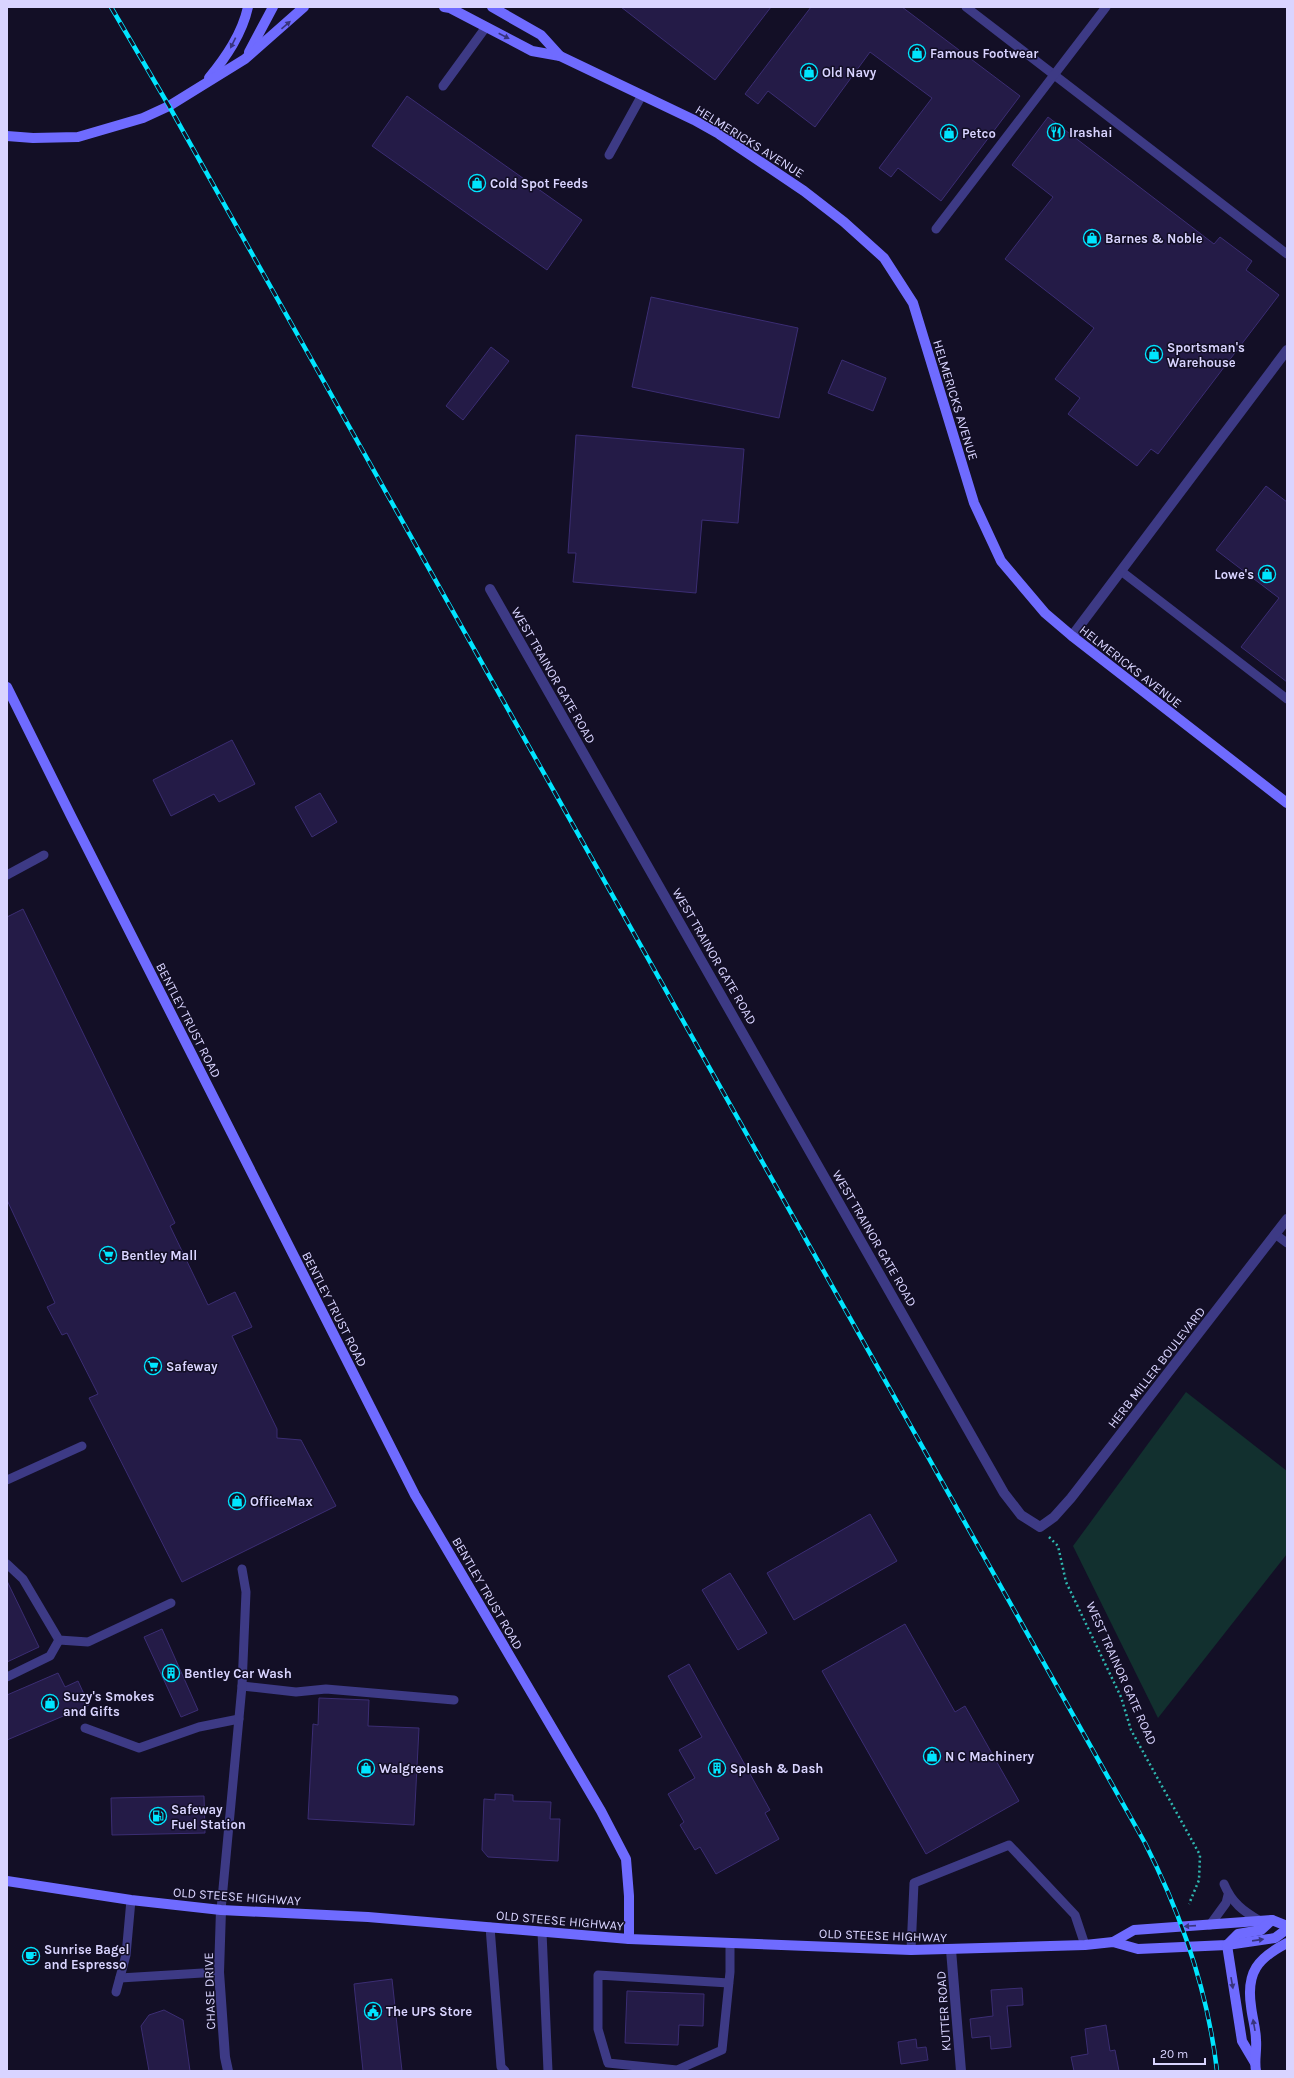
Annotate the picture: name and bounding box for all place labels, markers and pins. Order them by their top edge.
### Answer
shop icon: Famous Footwear [907,43,927,63]
place label: Famous Footwear [930,46,1039,61]
shop icon: Old Navy [799,62,819,82]
place label: Old Navy [822,65,877,80]
restaurant icon: Irashai [1046,122,1066,142]
shop icon: Petco [939,123,959,143]
place label: Irashai [1069,125,1113,140]
place label: Petco [962,126,996,141]
shop icon: Cold Spot Feeds [467,173,487,193]
place label: Cold Spot Feeds [490,176,588,191]
shop icon: Barnes & Noble [1082,228,1102,248]
place label: Barnes & Noble [1105,231,1203,246]
place label: Sportsman's Warehouse [1167,340,1245,370]
shop icon: Sportsman's Warehouse [1144,344,1164,364]
shop icon: Lowe's [1257,564,1277,584]
place label: Lowe's [1214,567,1254,582]
supermarket icon: Bentley Mall [98,1245,118,1265]
place label: Bentley Mall [121,1248,197,1263]
supermarket icon: Safeway [143,1356,163,1376]
place label: Safeway [166,1359,218,1374]
shop icon: OfficeMax [227,1491,247,1511]
place label: OfficeMax [250,1494,313,1509]
building icon: Bentley Car Wash [161,1663,181,1683]
place label: Bentley Car Wash [184,1666,292,1681]
place label: Suzy's Smokes and Gifts [63,1689,154,1719]
shop icon: Suzy's Smokes and Gifts [40,1693,60,1713]
shop icon: N C Machinery [922,1746,942,1766]
place label: N C Machinery [945,1749,1034,1764]
shop icon: Walgreens [356,1758,376,1778]
building icon: Splash & Dash [707,1758,727,1778]
place label: Walgreens [379,1761,444,1776]
place label: Splash & Dash [730,1761,823,1776]
place label: Safeway Fuel Station [171,1802,246,1832]
fuel station icon: Safeway Fuel Station [148,1806,168,1826]
place label: Sunrise Bagel and Espresso [44,1942,129,1972]
cafe icon: Sunrise Bagel and Espresso [21,1946,41,1966]
public building icon: The UPS Store [363,2001,383,2021]
place label: The UPS Store [386,2004,472,2019]

